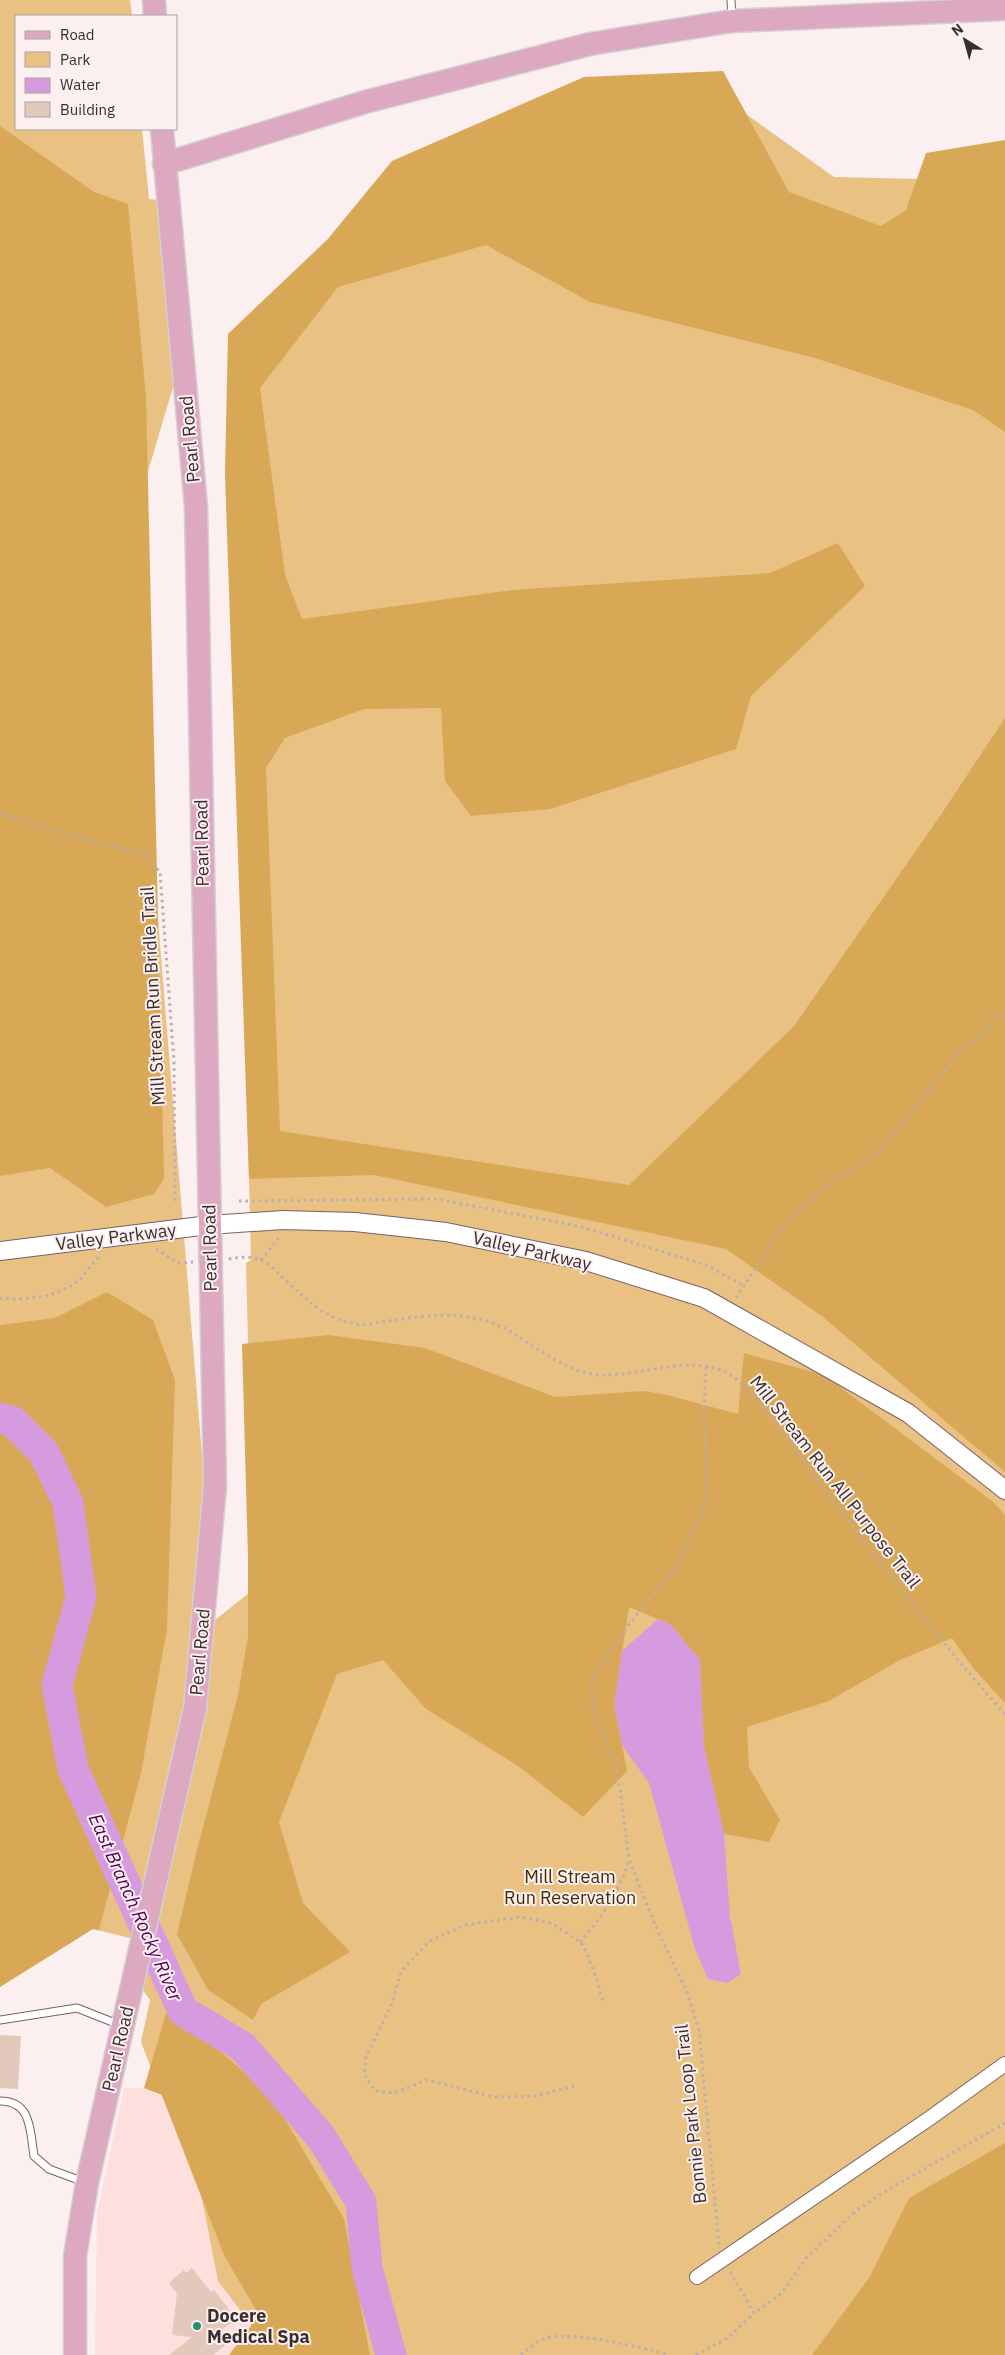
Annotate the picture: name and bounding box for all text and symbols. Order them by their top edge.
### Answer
legend [15,15,178,130]
north arrow [940,15,990,65]
text: N [948,19,967,40]
text: Road [60,25,95,44]
text: Park [60,50,90,69]
text: Water [60,75,101,94]
text: Building [60,100,115,119]
street label: Pearl Road [174,395,205,483]
street label: Pearl Road [189,799,214,887]
street label: Mill Stream Run Bridle Trail [135,886,170,1106]
street label: Pearl Road [197,1204,222,1292]
street label: Valley Parkway [54,1218,178,1255]
street label: Valley Parkway [470,1226,594,1275]
street label: Mill Stream Run All Purpose Trail [745,1371,926,1593]
street label: Pearl Road [184,1608,215,1696]
water label: East Branch Rocky River [84,1809,189,2006]
park label: Mill Stream Run Reservation [504,1865,636,1909]
street label: Pearl Road [97,2004,139,2094]
street label: Bonnie Park Loop Trail [670,2023,711,2205]
place label: Docere Medical Spa [207,2304,310,2348]
marker: Docere Medical Spa [191,2320,203,2332]

